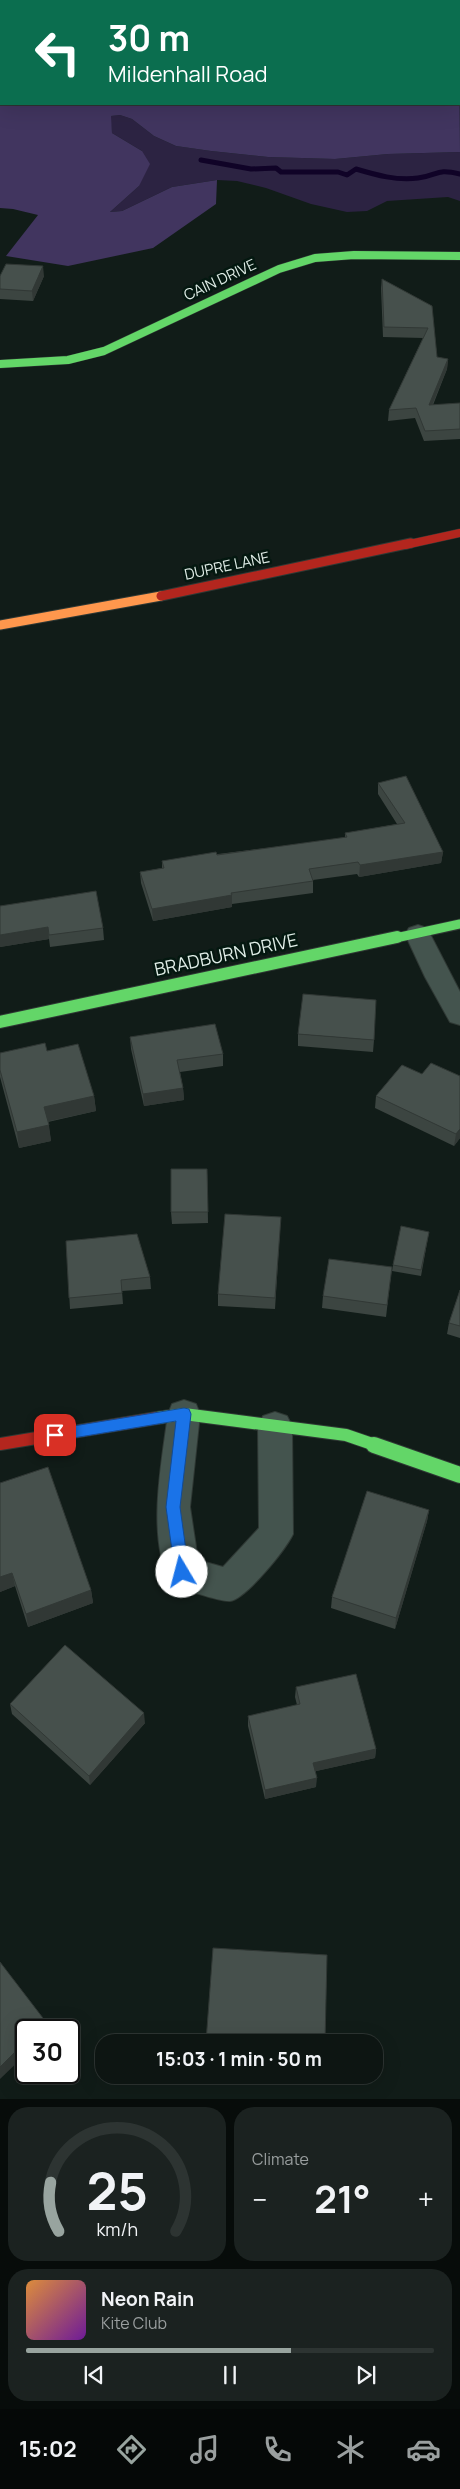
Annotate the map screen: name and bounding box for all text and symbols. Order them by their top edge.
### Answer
text: 30 m [108,14,190,62]
icon: left [25,20,90,85]
text: Mildenhall Road [108,59,268,89]
street label: CAIN DRIVE [180,254,259,305]
street label: DUPRE LANE [182,546,271,585]
street label: BRADBURN DRIVE [152,927,299,981]
pin [34,1414,76,1456]
icon: arrive [41,1421,69,1449]
position arrow [155,1545,207,1597]
speed limit sign: 30 [15,2019,80,2084]
text: 15:03 · 1 min · 50 m [156,2046,322,2072]
text: Climate [252,2148,309,2170]
text: 25 [86,2155,148,2226]
text: 21° [314,2172,371,2224]
text: − [252,2180,267,2218]
text: + [418,2180,434,2218]
text: km/h [96,2217,138,2241]
text: Neon Rain [101,2286,194,2312]
text: Kite Club [101,2312,167,2334]
icon: previous [80,2361,108,2389]
icon: pause [216,2361,244,2389]
icon: next [352,2361,380,2389]
icon: directions [114,2432,149,2467]
icon: music [187,2432,222,2467]
icon: phone [260,2432,295,2467]
icon: climate [333,2432,368,2467]
icon: car [406,2432,441,2467]
text: 15:02 [19,2434,77,2464]

